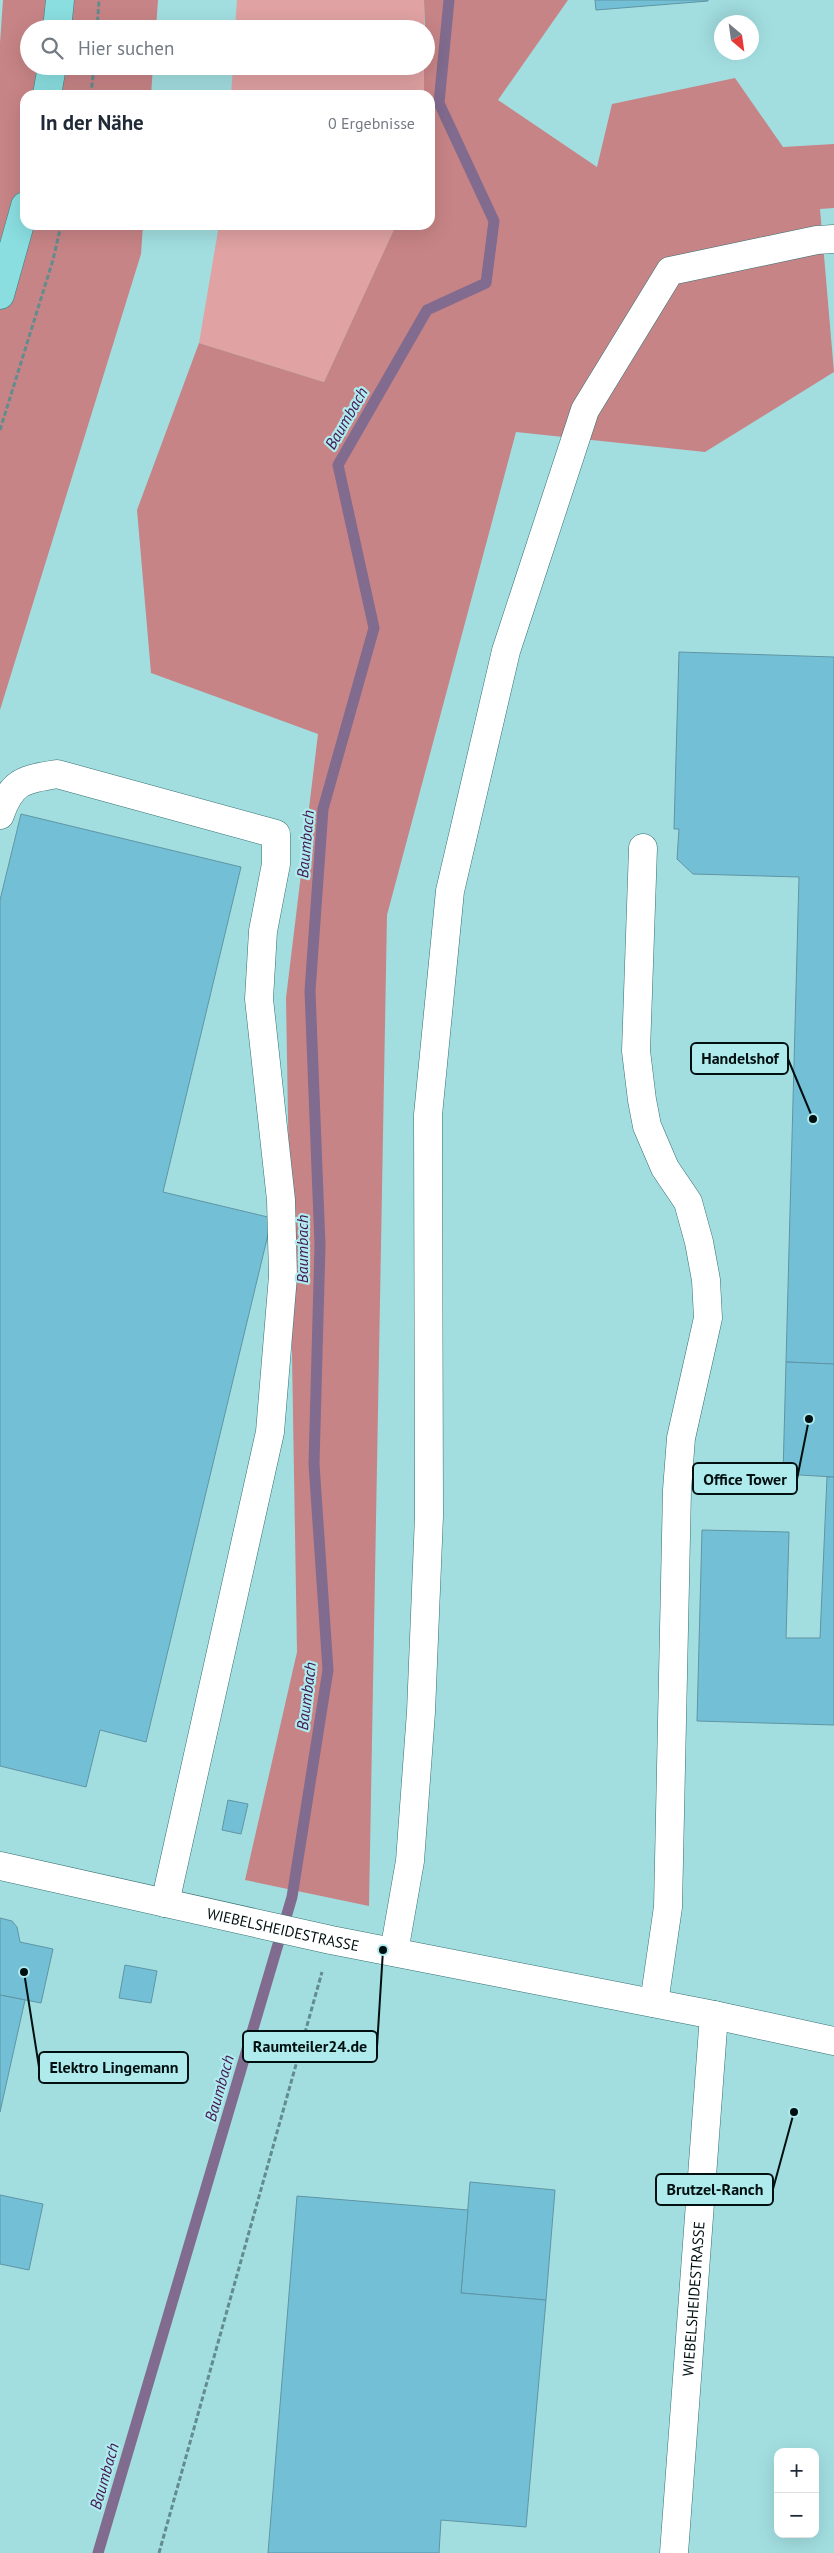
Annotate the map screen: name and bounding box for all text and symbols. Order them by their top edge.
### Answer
north arrow [714,15,759,60]
search box [20,20,435,75]
icon: search [38,34,66,62]
text: Hier suchen [78,36,174,60]
text: In der Nähe [40,109,144,136]
text: 0 Ergebnisse [328,113,415,133]
water label: Baumbach [320,383,372,453]
water label: Baumbach [292,809,318,879]
callout: Handelshof [691,1043,788,1074]
text: Handelshof [701,1048,780,1068]
water label: Baumbach [292,1215,312,1283]
callout: Office Tower [693,1463,797,1494]
text: Office Tower [703,1469,787,1489]
water label: Baumbach [292,1661,320,1731]
street label: WIEBELSHEIDESTRASSE [205,1903,361,1955]
callout: Raumteiler24.de [243,2031,377,2062]
text: Raumteiler24.de [253,2036,367,2056]
callout: Elektro Lingemann [39,2052,188,2083]
water label: Baumbach [200,2052,238,2124]
text: Elektro Lingemann [49,2057,179,2077]
callout: Brutzel-Ranch [656,2174,773,2205]
text: Brutzel-Ranch [667,2179,764,2199]
street label: WIEBELSHEIDESTRASSE [678,2221,708,2377]
water label: Baumbach [85,2440,123,2512]
map controls [774,2448,819,2538]
button: + [774,2448,819,2493]
button: − [774,2493,819,2538]

